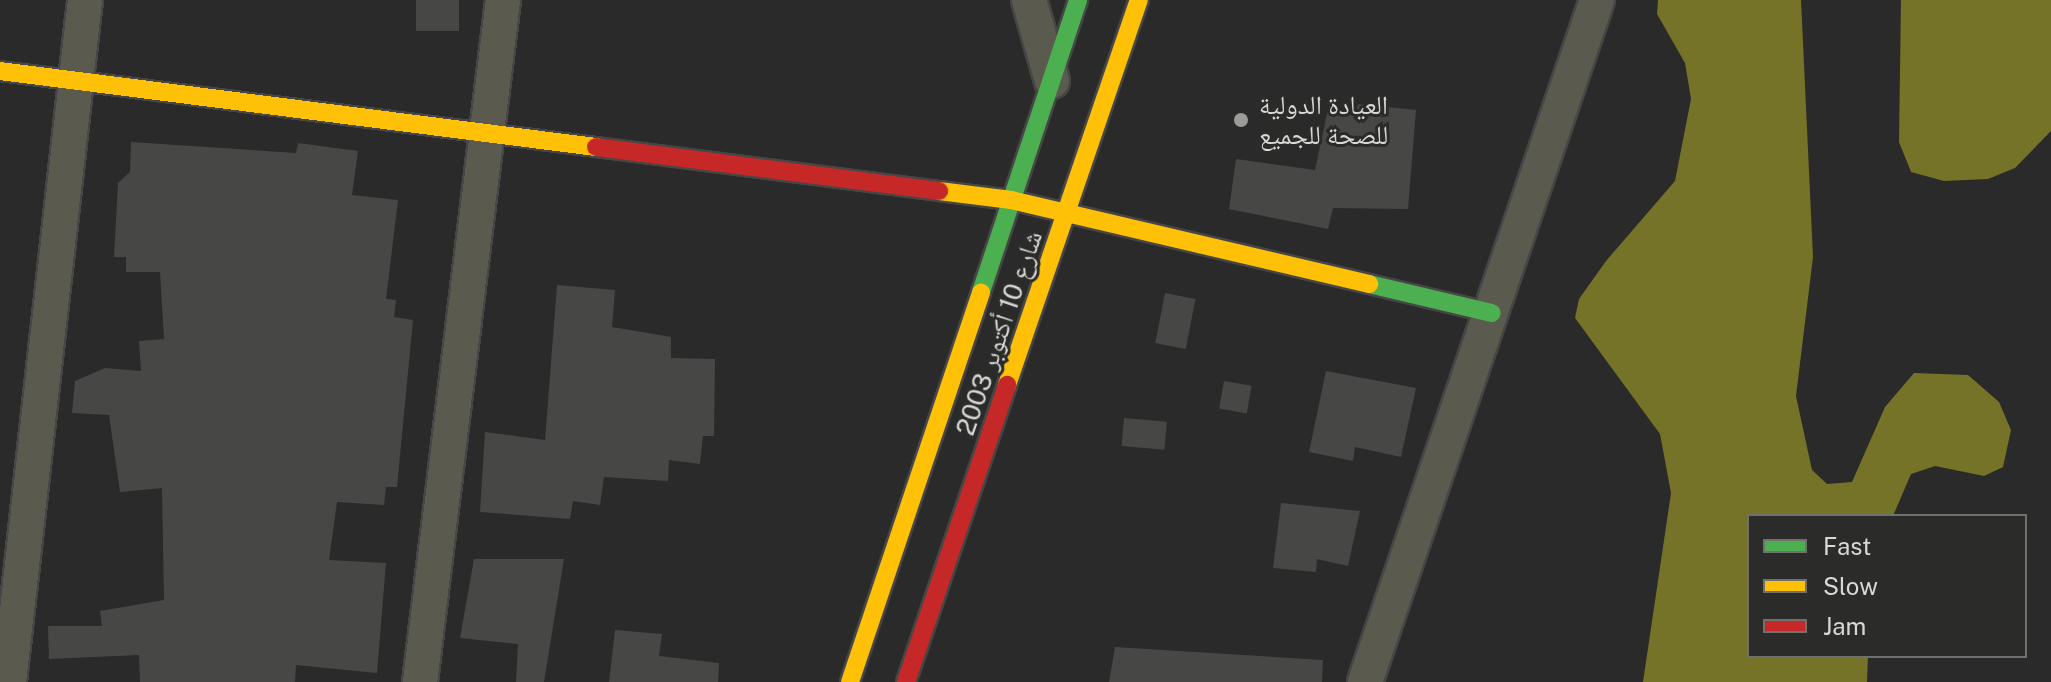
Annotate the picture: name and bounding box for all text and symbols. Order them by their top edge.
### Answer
place label: العيادة الدولية للصحة للجميع [1259,89,1388,150]
marker: العيادة الدولية للصحة للجميع [1230,109,1252,131]
street label: شارع 10 أكتوبر 2003 [949,227,1049,439]
legend [1747,514,2027,658]
text: Fast [1823,532,1871,560]
text: Slow [1823,572,1878,600]
text: Jam [1823,612,1866,640]

